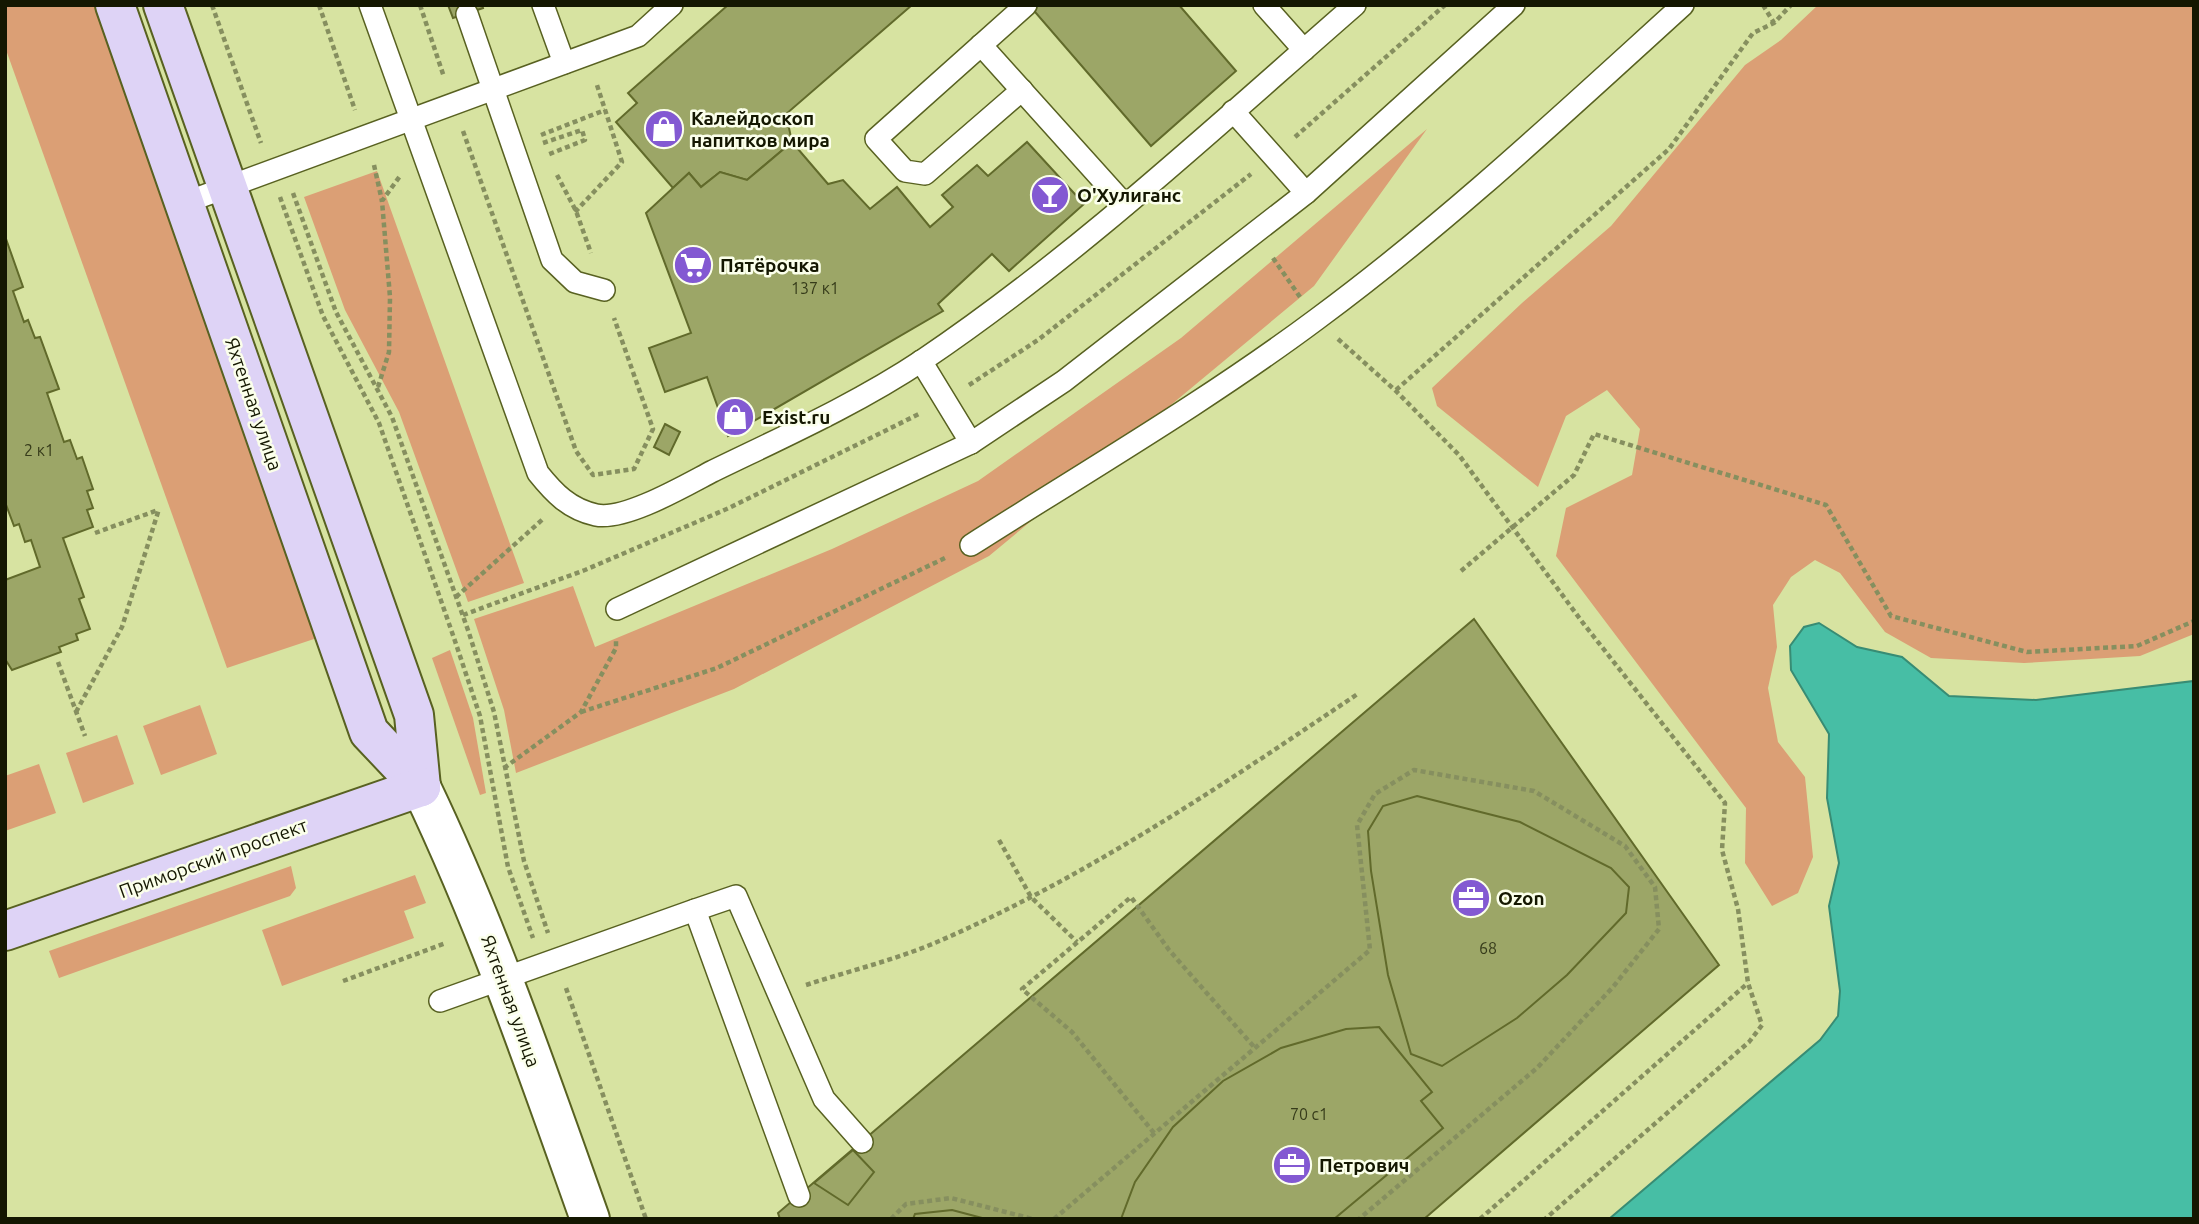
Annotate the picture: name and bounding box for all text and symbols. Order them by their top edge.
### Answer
place label: Калейдоскоп напитков мира [691,107,830,151]
shop icon: Калейдоскоп напитков мира [643,108,685,150]
bar icon: О'Хулиганс [1029,174,1071,216]
place label: О'Хулиганс [1077,184,1181,206]
supermarket icon: Пятёрочка [672,244,714,286]
place label: Пятёрочка [720,254,819,276]
house number: 137 к1 [791,279,839,297]
street label: Яхтенная улица [221,335,287,473]
shop icon: Exist.ru [714,396,756,438]
place label: Exist.ru [762,406,830,428]
house number: 2 к1 [24,441,54,459]
street label: Приморский проспект [116,814,311,902]
office icon: Ozon [1450,877,1492,919]
place label: Ozon [1498,887,1545,909]
street label: Яхтенная улица [477,932,545,1070]
house number: 68 [1479,939,1497,957]
house number: 70 с1 [1290,1105,1328,1123]
office icon: Петрович [1271,1144,1313,1186]
place label: Петрович [1319,1154,1409,1176]

